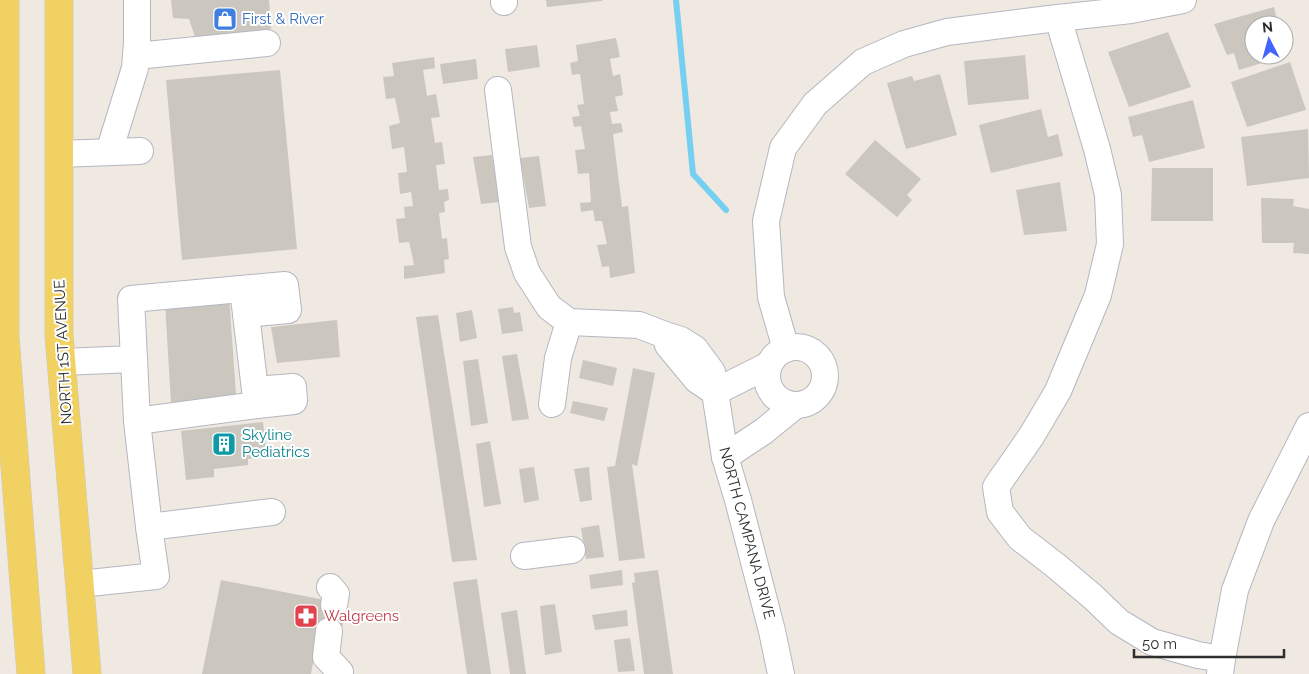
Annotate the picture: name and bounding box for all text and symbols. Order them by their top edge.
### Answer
shop icon: First & River [212,6,238,32]
place label: First & River [242,10,325,28]
north arrow [1244,15,1294,65]
text: N [1261,19,1274,36]
street label: NORTH 1ST AVENUE [50,279,76,425]
place label: Skyline Pediatrics [242,426,310,461]
building icon: Skyline Pediatrics [211,431,237,457]
street label: NORTH CAMPANA DRIVE [715,445,779,621]
pharmacy icon: Walgreens [293,603,319,629]
place label: Walgreens [324,607,399,625]
scale bar [1134,626,1284,658]
text: 50 m [1142,635,1177,653]

